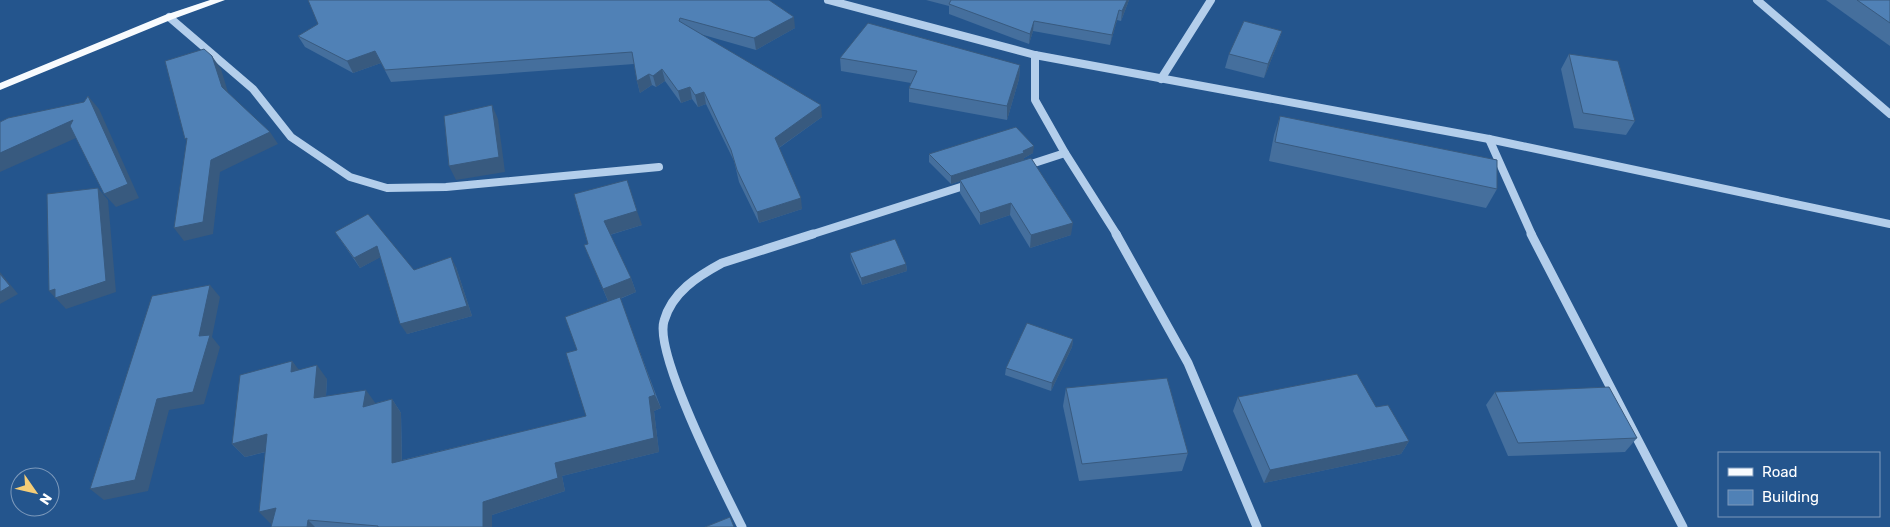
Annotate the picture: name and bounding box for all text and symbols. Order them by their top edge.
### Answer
legend [1718,452,1880,517]
text: Road [1762,463,1798,481]
north arrow [10,467,60,517]
text: Building [1762,488,1819,506]
text: N [35,490,55,508]

